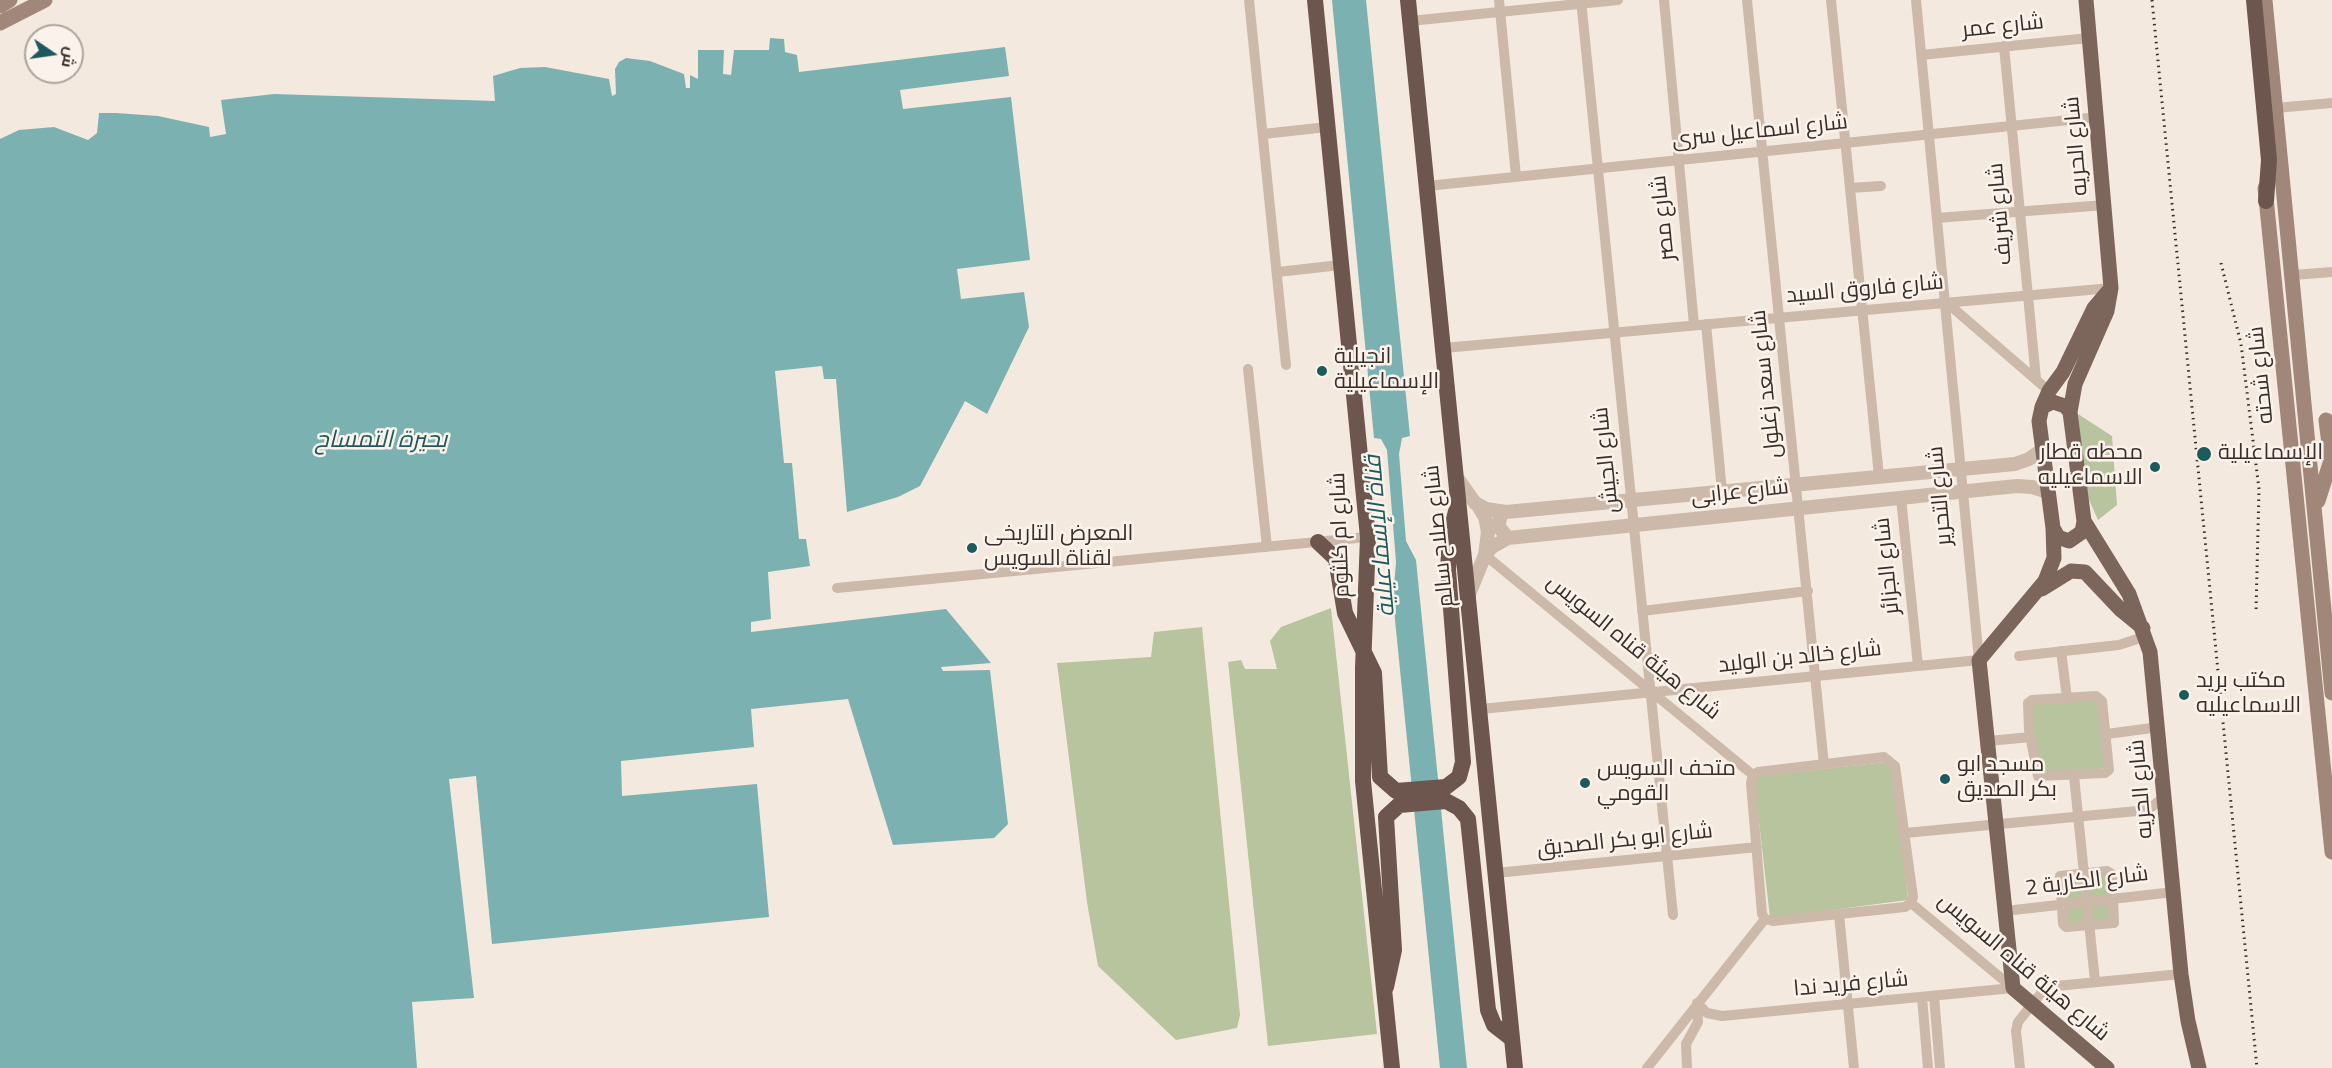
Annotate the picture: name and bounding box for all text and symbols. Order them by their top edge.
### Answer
street label: شارع عمر [1961,10,2045,44]
north arrow [24,24,84,84]
text: ش [56,45,84,70]
street label: شارع الحريه [2060,95,2094,197]
street label: شارع اسماعيل سرى [1671,110,1849,154]
street label: شارع شريف [1983,162,2019,266]
street label: شارع مصر [1646,174,1682,262]
street label: شارع فاروق السيد [1785,270,1945,310]
street label: شارع سعد زغلول [1746,308,1788,460]
street label: شارع شحته [2244,325,2280,425]
place label: انجيلية الإسماعيلية [1334,345,1439,396]
marker: انجيلية الإسماعيلية [1315,364,1329,378]
street label: شارع الجيش [1588,406,1626,514]
water label: بحيرة التمساح [315,427,447,455]
place label: محطه قطار الاسماعيليه [2038,441,2143,493]
place label: الإسماعيلية [2218,441,2323,467]
street label: شارع التحرير [1923,445,1959,547]
marker: الإسماعيلية [2195,445,2213,463]
water label: قناة الإسماعيلية [1360,454,1402,618]
marker: محطه قطار الاسماعيليه [2148,460,2162,474]
street label: شارع صلاح سالم [1419,463,1461,609]
street label: شارع ام كلثوم [1326,472,1356,598]
street label: شارع عرابى [1690,475,1790,511]
street label: شارع الجزائر [1870,516,1906,616]
place label: المعرض التاريخى لقناة السويس [984,522,1134,574]
marker: المعرض التاريخى لقناة السويس [965,541,979,555]
street label: شارع هيئة قناه السويس [1541,570,1725,726]
street label: شارع خالد بن الوليد [1717,636,1883,680]
place label: مكتب بريد الاسماعيليه [2196,669,2301,720]
marker: مكتب بريد الاسماعيليه [2177,688,2191,702]
street label: شارع الحريه [2125,738,2159,840]
place label: مسجد ابو بكر الصديق [1957,753,2057,804]
place label: متحف السويس القومي [1597,757,1736,808]
marker: مسجد ابو بكر الصديق [1938,772,1952,786]
marker: متحف السويس القومي [1578,776,1592,790]
street label: شارع ابو بكر الصديق [1536,819,1714,863]
street label: شارع الكارية 2 [2024,861,2150,903]
street label: شارع هيئة قناه السويس [1932,888,2114,1048]
street label: شارع فريد ندا [1792,967,1910,1003]

